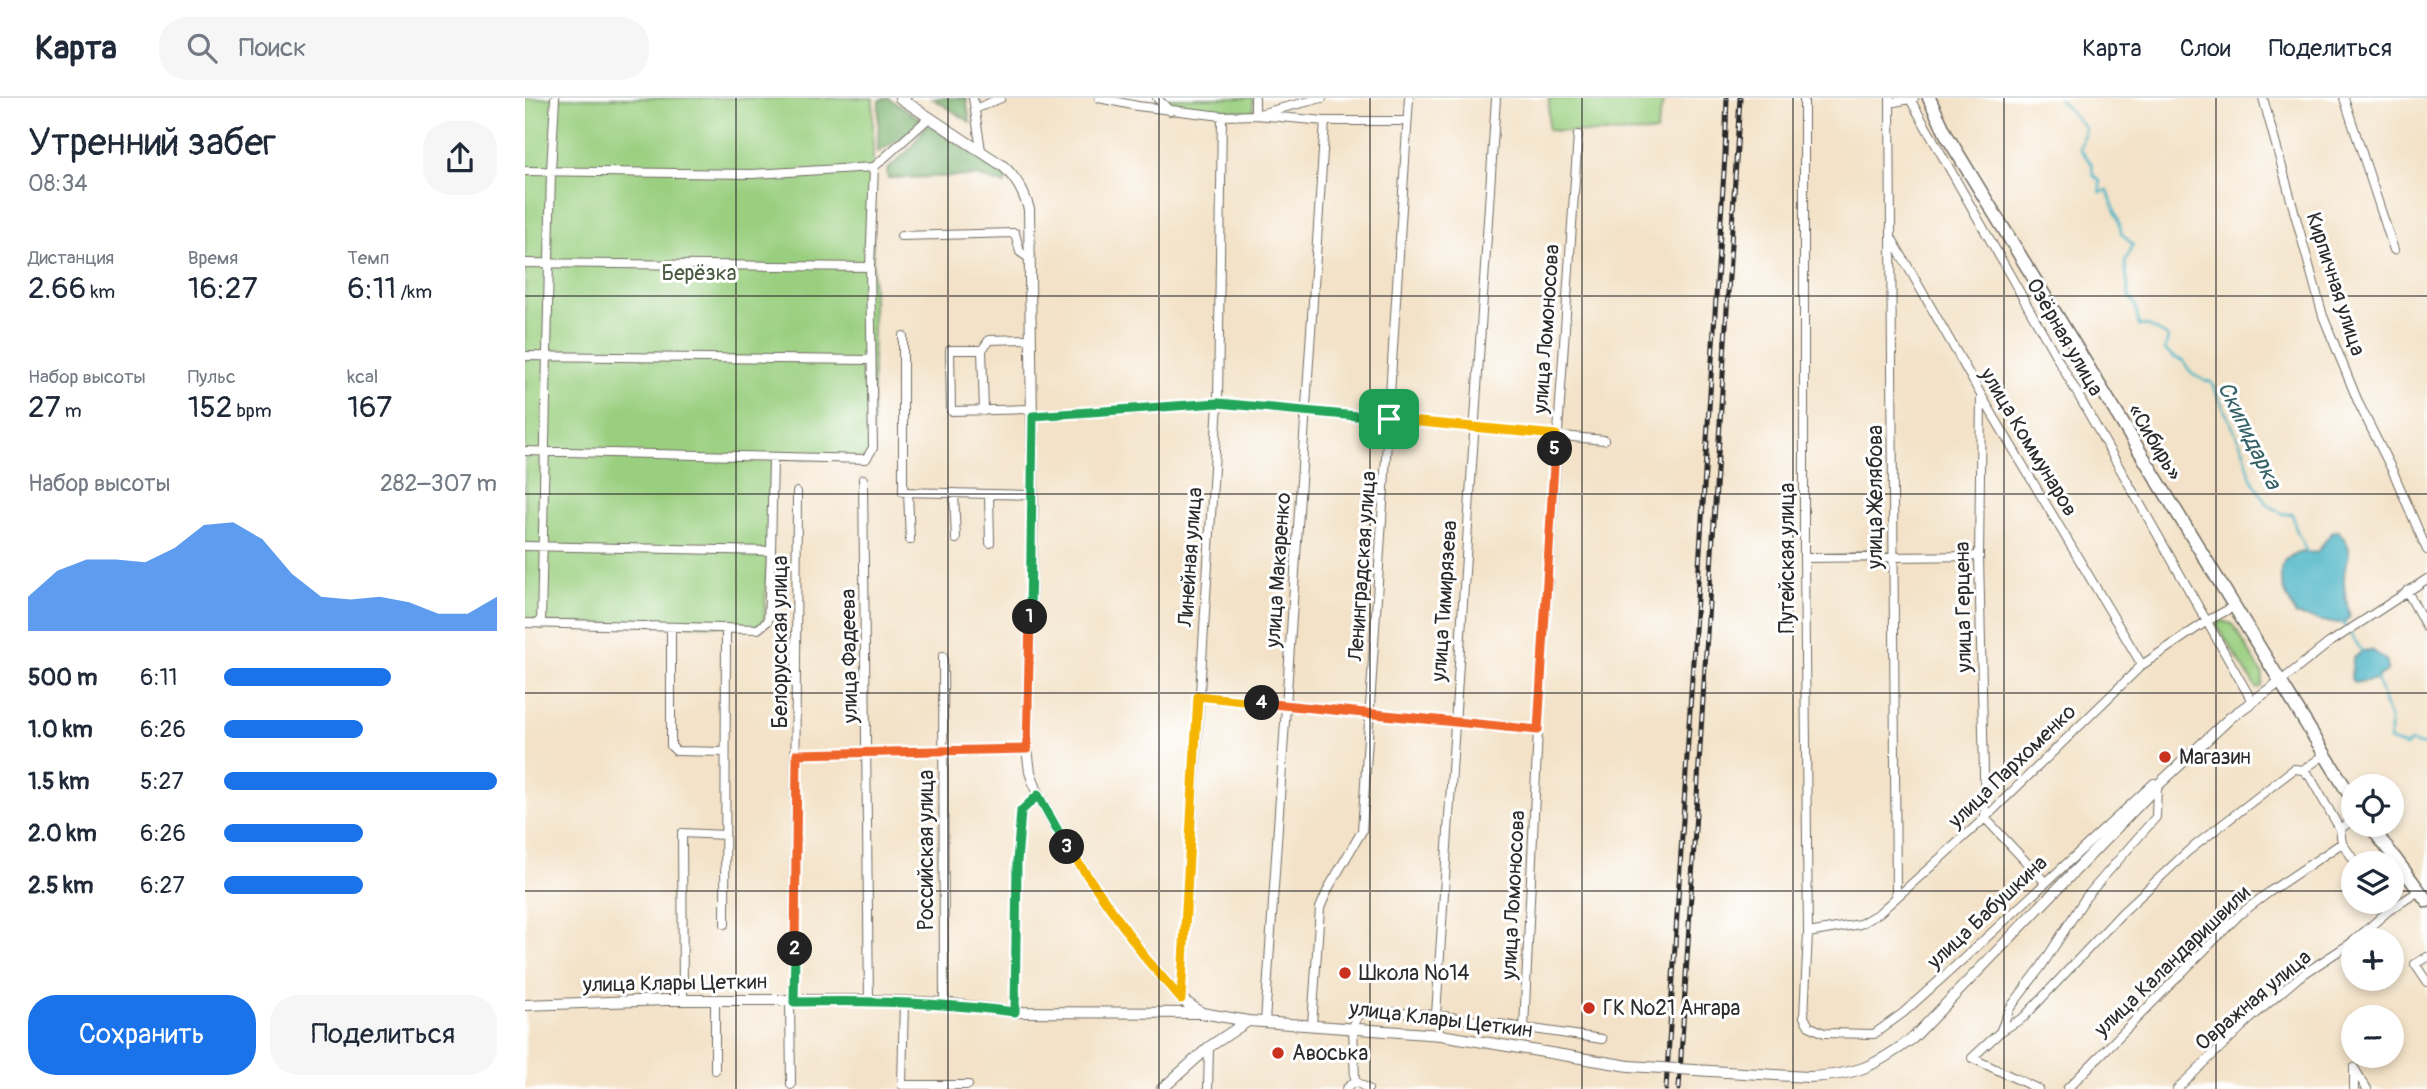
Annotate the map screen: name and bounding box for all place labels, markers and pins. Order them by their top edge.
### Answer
pin [1359,389,1419,449]
pin: 5 [1537,432,1573,466]
pin: 1 [1013,600,1047,634]
pin: 4 [1245,686,1279,720]
place label: Магазин [2179,744,2251,771]
marker: Магазин [2157,749,2173,765]
pin: 3 [1049,830,1085,864]
pin: 2 [777,932,813,966]
place label: Школа №14 [1359,960,1470,987]
marker: Школа №14 [1337,965,1353,981]
place label: ГК №21 Ангара [1603,995,1740,1022]
marker: ГК №21 Ангара [1581,1000,1597,1016]
place label: Авоська [1292,1040,1368,1067]
marker: Авоська [1270,1045,1286,1061]

